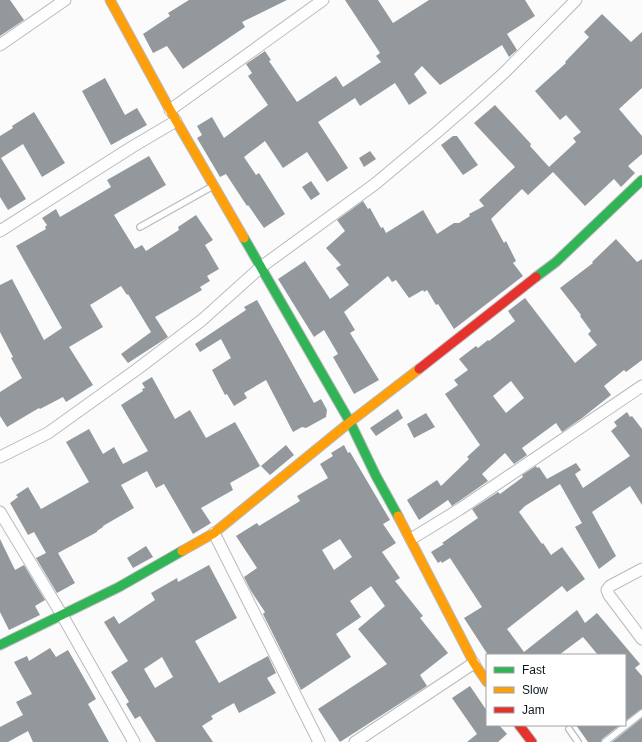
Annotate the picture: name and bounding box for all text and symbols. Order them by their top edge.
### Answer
legend [486,654,626,726]
text: Fast [522,663,546,677]
text: Slow [522,683,548,697]
text: Jam [522,703,545,717]

